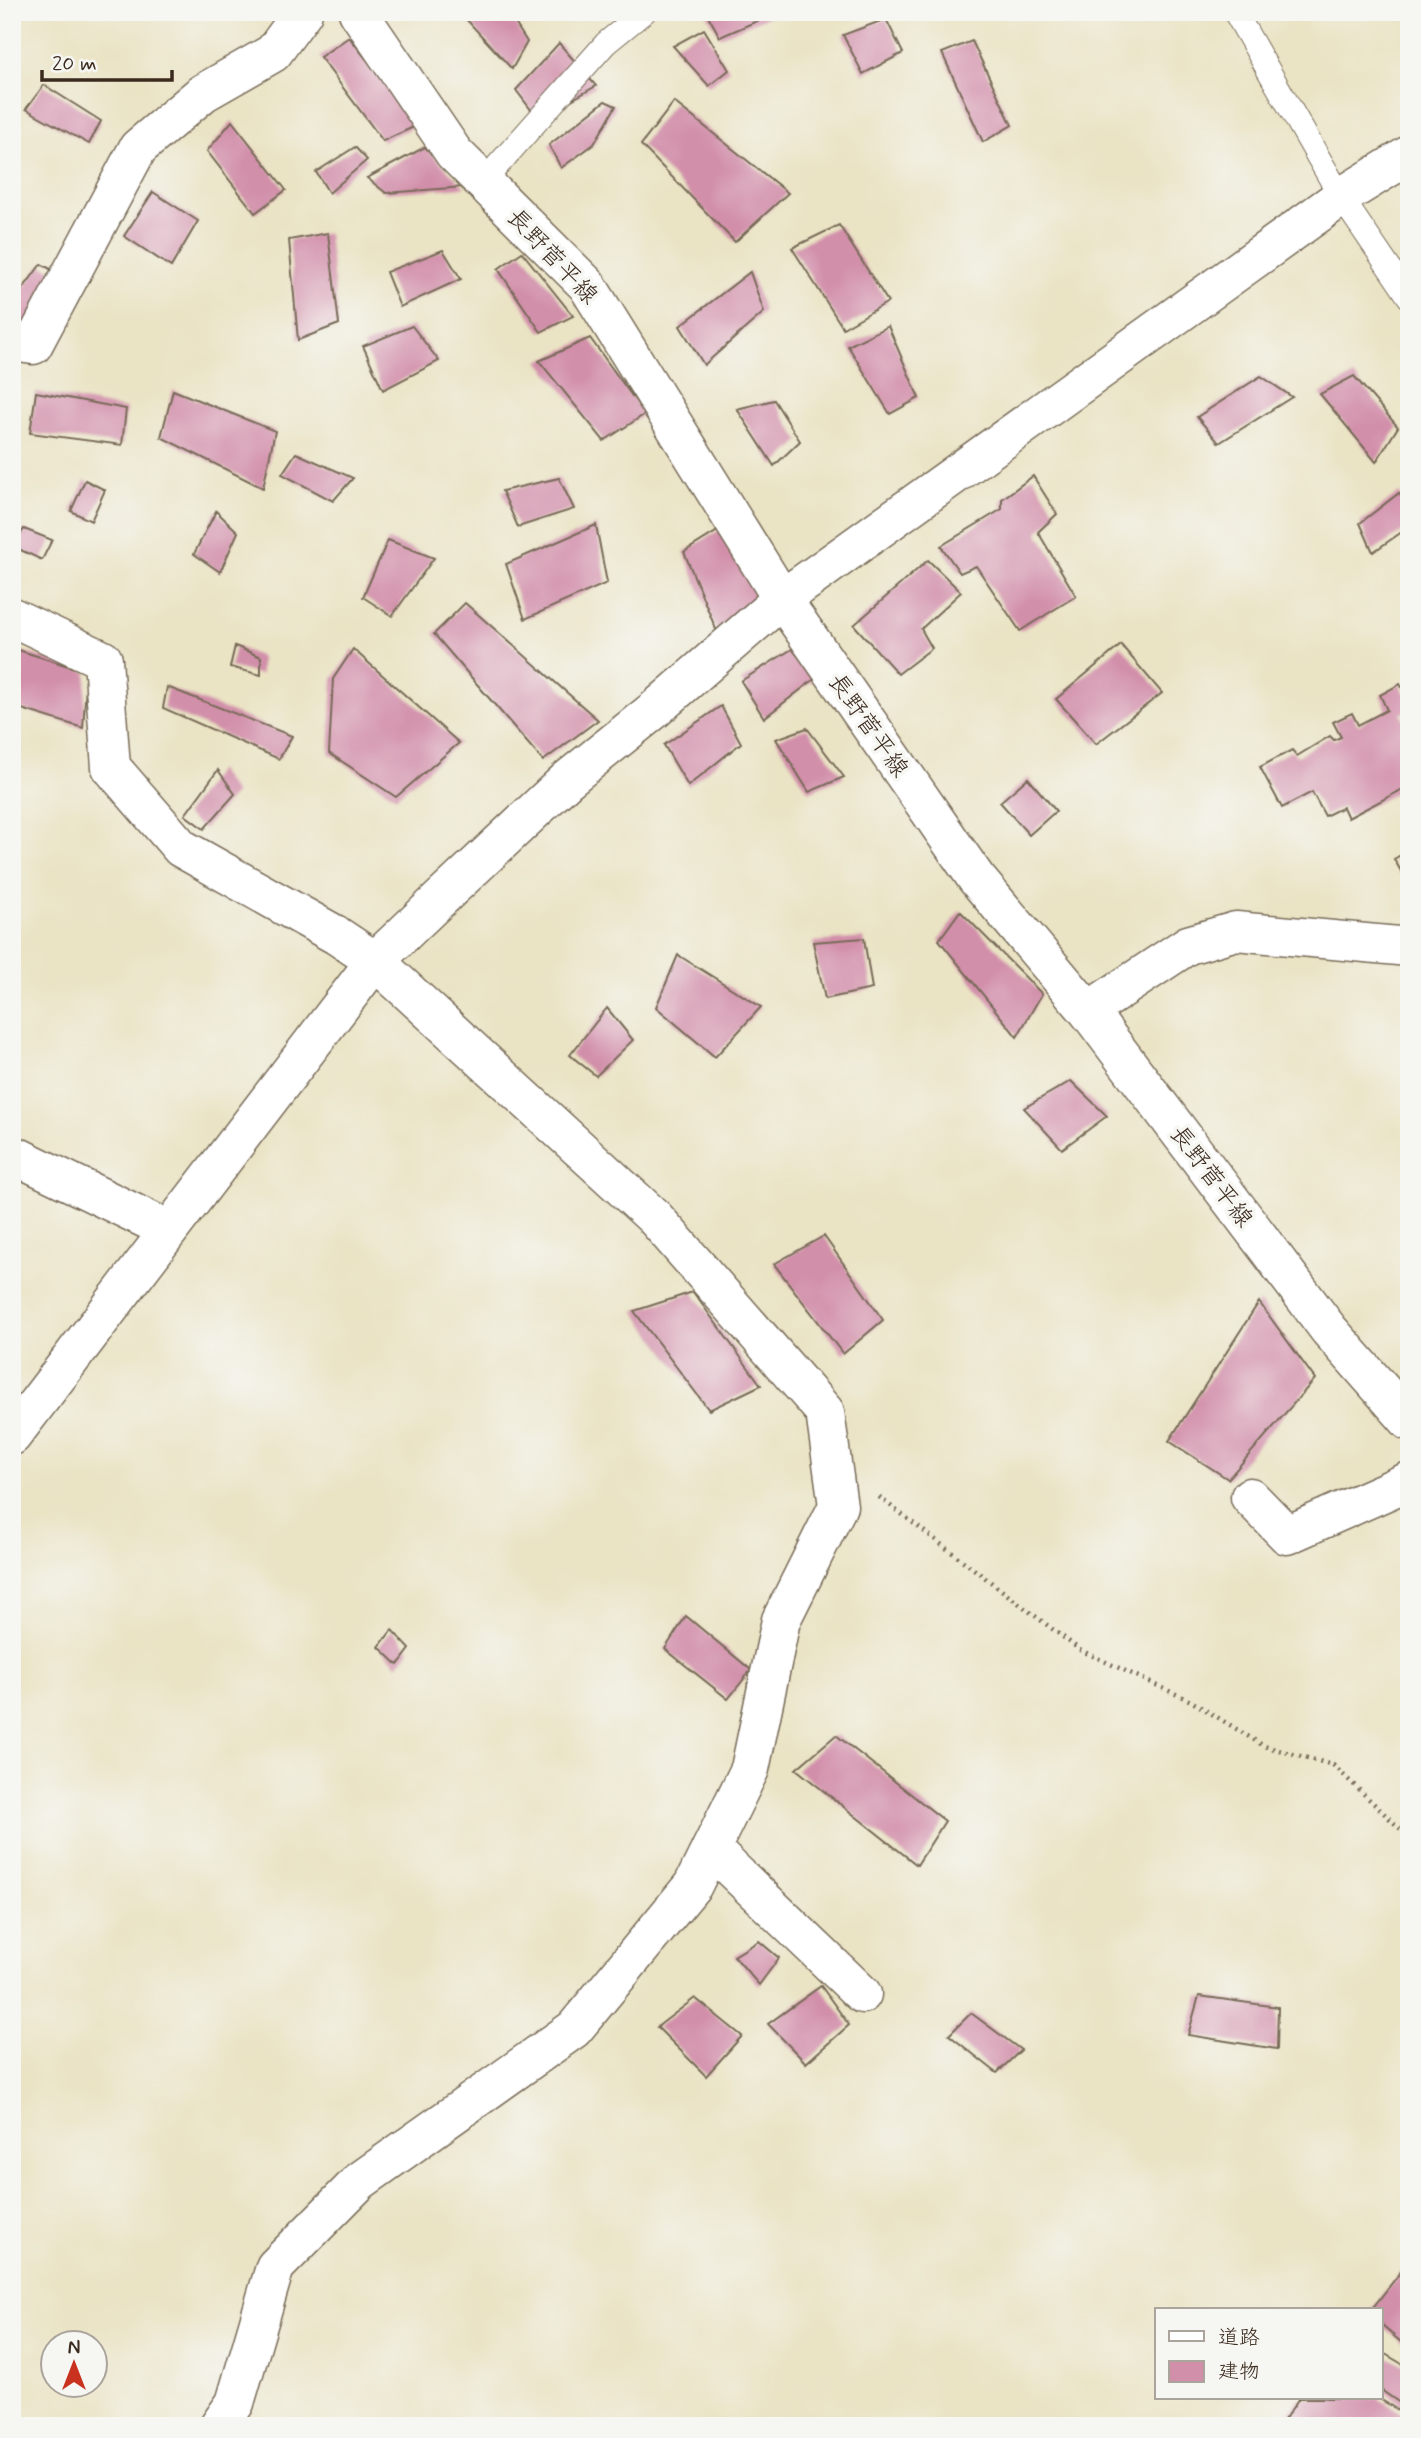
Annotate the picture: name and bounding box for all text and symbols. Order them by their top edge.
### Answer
scale bar [42,38,172,82]
text: 20 m [52,50,97,78]
street label: 長野菅平線 [500,203,604,311]
street label: 長野菅平線 [821,668,915,784]
street label: 長野菅平線 [1162,1120,1259,1234]
legend [1155,2308,1382,2400]
text: 道路 [1218,2324,1260,2352]
north arrow [38,2330,108,2400]
text: N [68,2336,80,2361]
text: 建物 [1218,2358,1260,2386]

